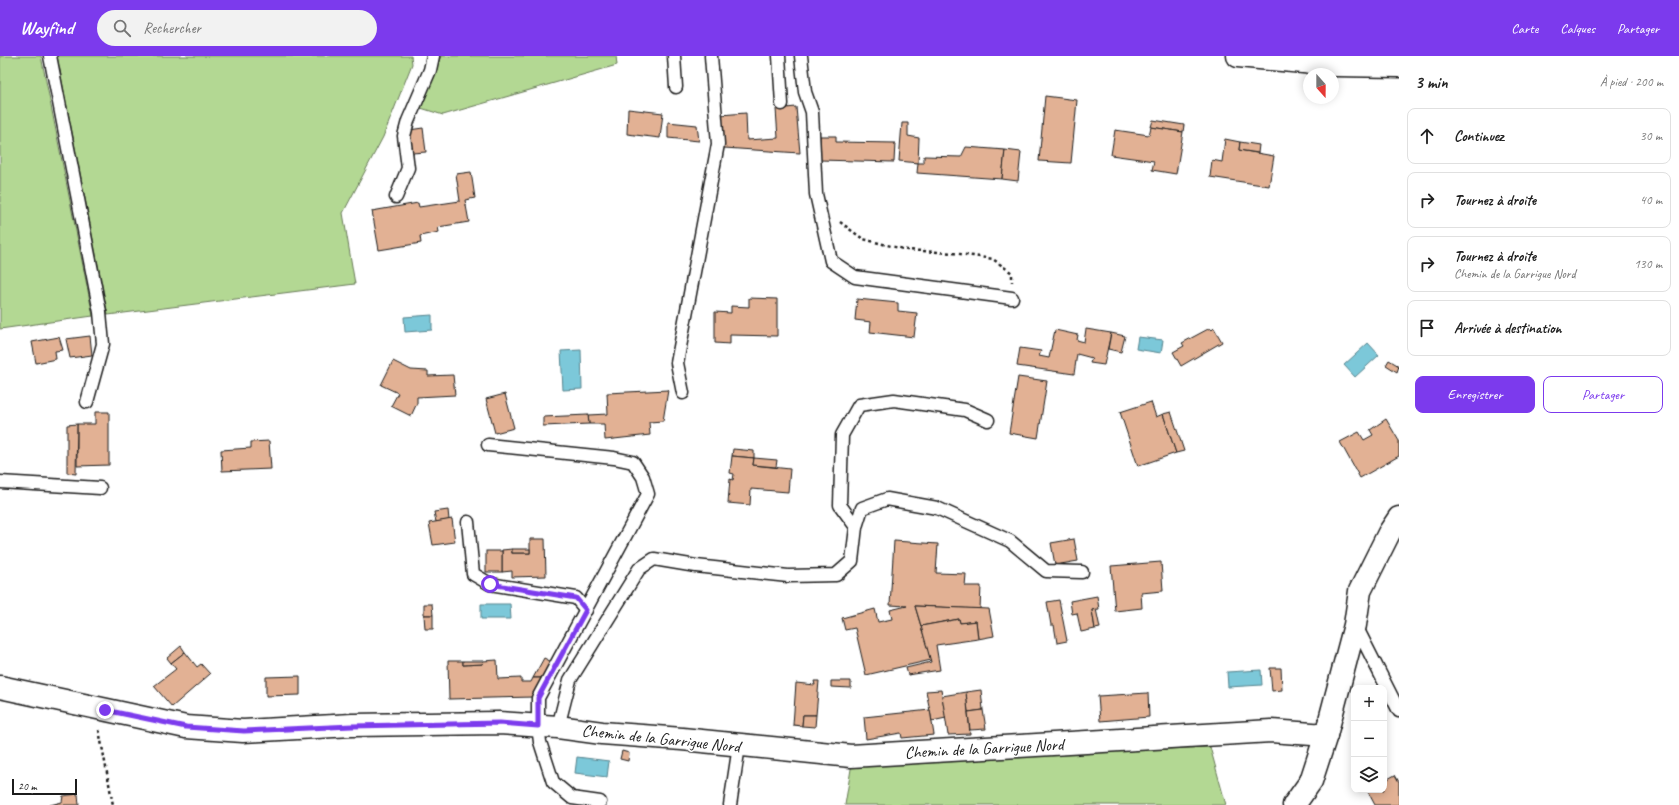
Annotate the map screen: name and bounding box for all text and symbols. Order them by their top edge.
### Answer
search box [97,10,377,46]
text: Wayfind [20,16,73,40]
icon: search [111,17,133,39]
text: Rechercher [143,19,201,38]
text: Carte [1511,20,1538,37]
text: Calques [1560,20,1595,37]
text: Partager [1617,20,1659,37]
north arrow [1303,68,1339,104]
text: 3 min [1415,72,1448,93]
text: À pied · 200 m [1600,74,1663,90]
icon: ahead [1416,125,1438,147]
text: Continuez [1454,127,1504,146]
text: 30 m [1640,128,1662,144]
icon: right [1416,189,1438,211]
text: Tournez à droite [1454,191,1536,210]
text: 40 m [1640,192,1662,208]
text: Tournez à droite [1454,247,1536,266]
icon: right [1416,253,1438,275]
text: 130 m [1634,256,1662,272]
text: Chemin de la Garrigue Nord [1454,266,1576,282]
icon: arrive [1416,317,1438,339]
text: Arrivée à destination [1454,319,1562,338]
button: Enregistrer [1415,376,1535,413]
button: Partager [1543,376,1663,413]
route start [481,575,499,593]
map controls [1351,685,1387,793]
button: + [1351,685,1387,721]
route end [96,701,114,719]
street label: Chemin de la Garrigue Nord [581,720,743,757]
button: − [1351,721,1387,757]
street label: Chemin de la Garrigue Nord [904,734,1066,763]
button: layers [1351,757,1387,793]
scale bar [12,777,77,796]
text: 20 m [18,779,37,793]

